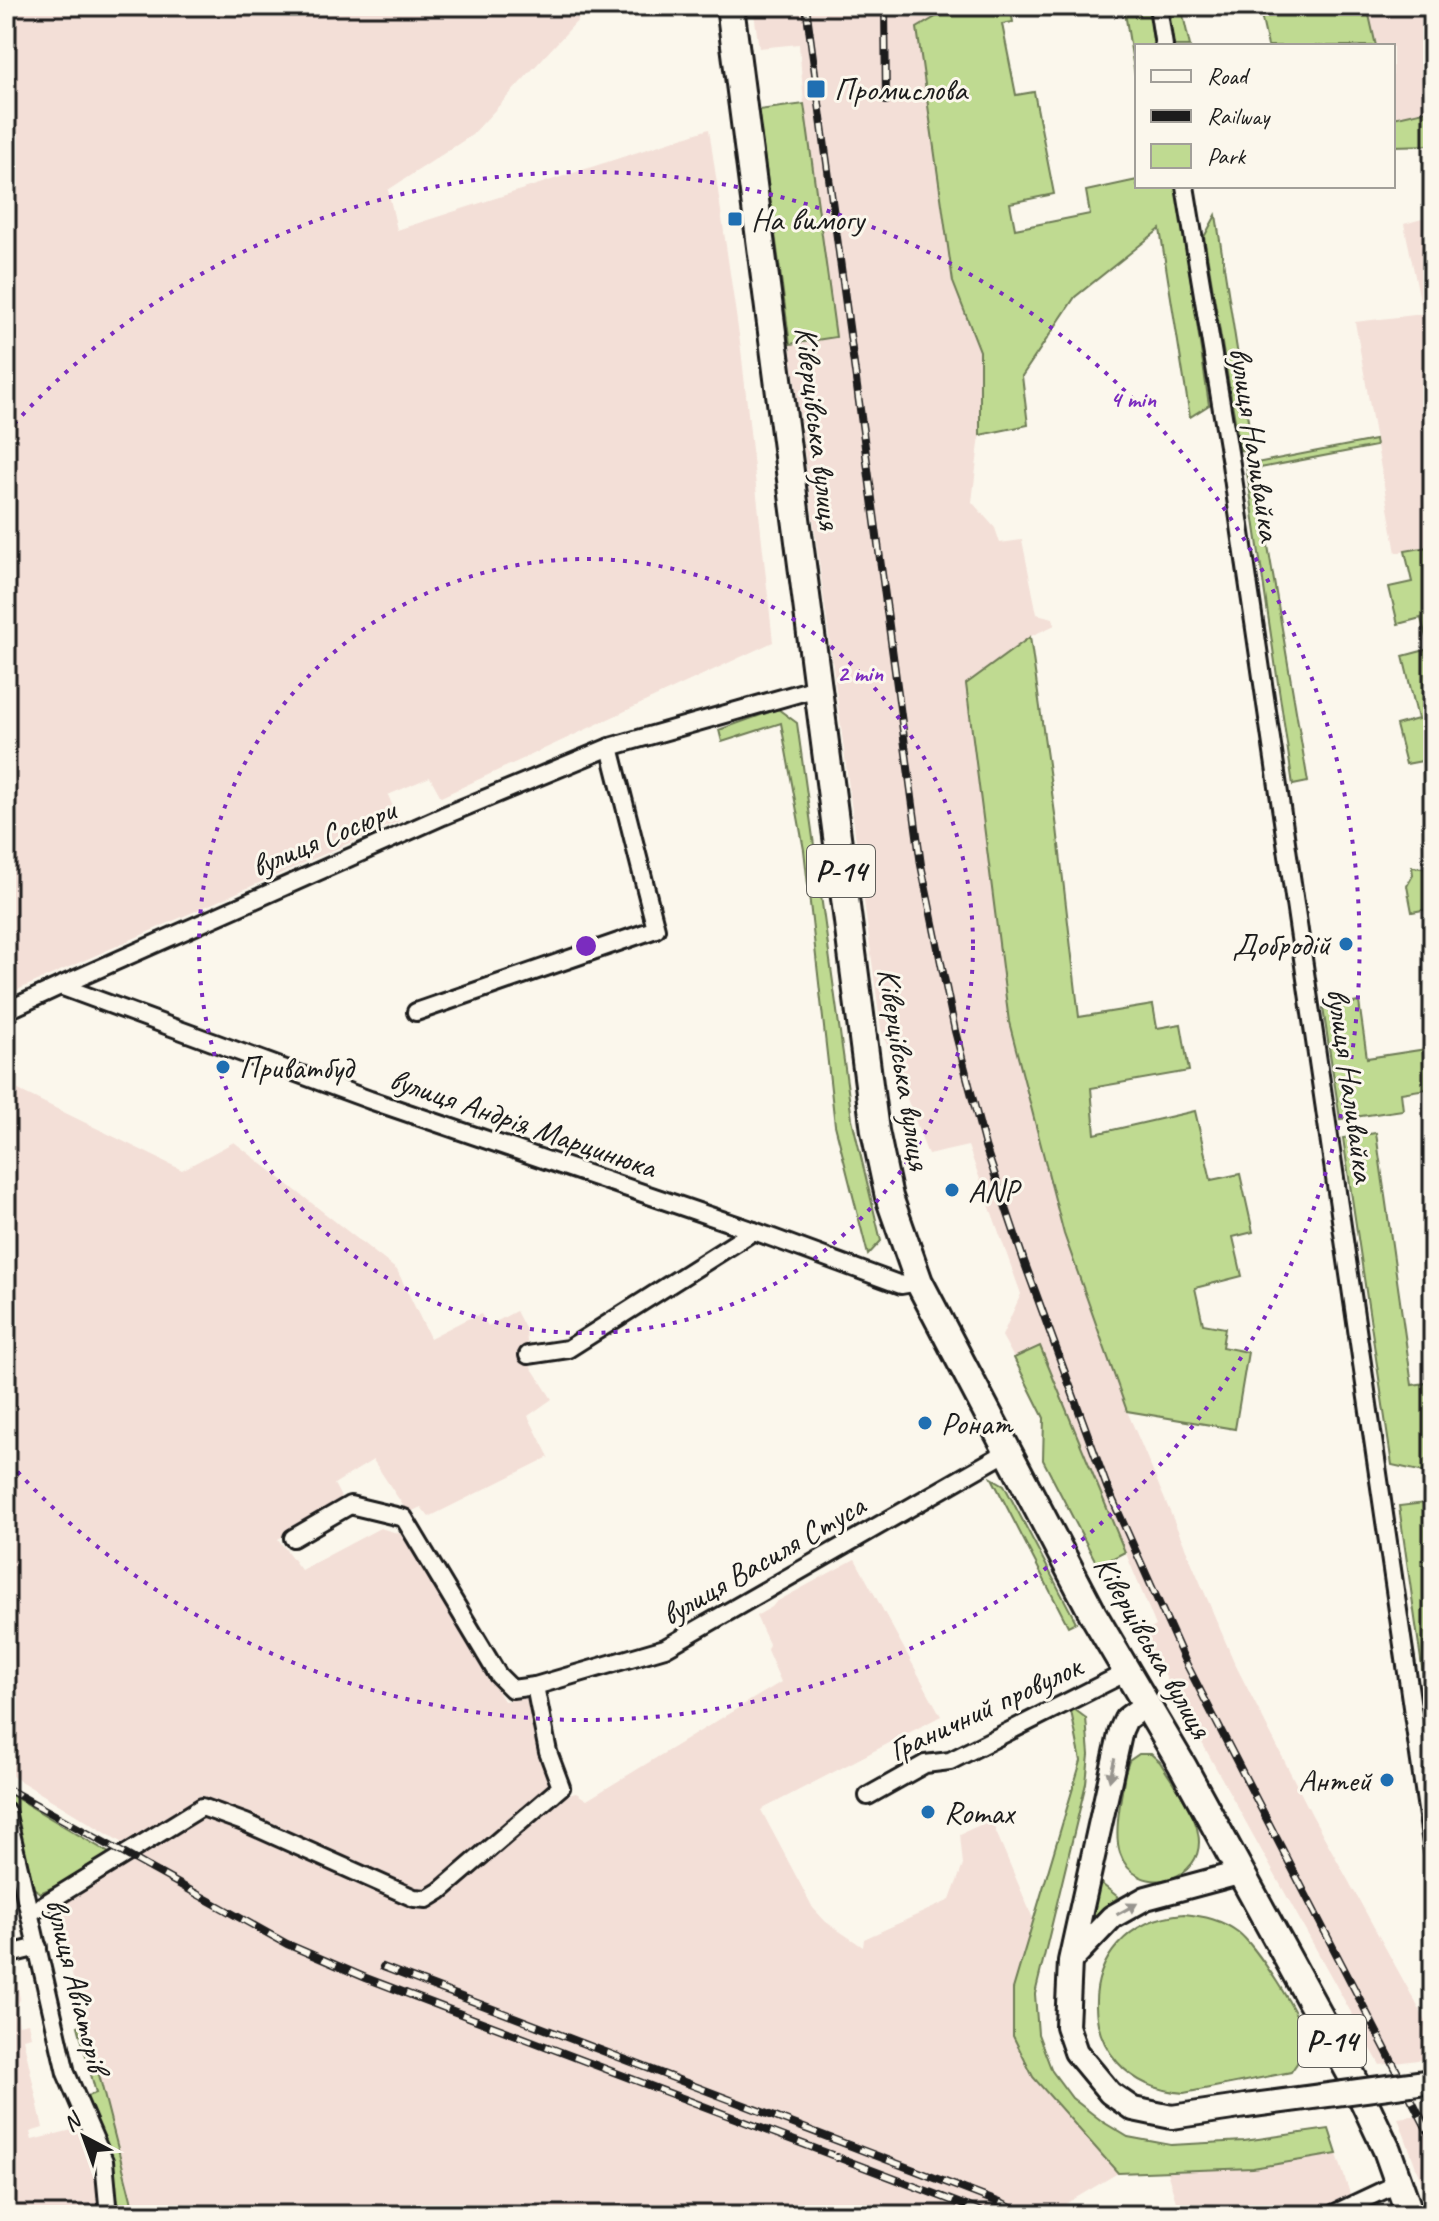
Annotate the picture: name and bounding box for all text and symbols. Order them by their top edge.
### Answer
legend [1135,44,1395,188]
text: Road [1207,61,1251,91]
place label: Промислова [834,69,969,110]
marker: Промислова [805,78,827,100]
text: Railway [1207,101,1271,131]
text: Park [1207,141,1247,171]
place label: На вимогу [751,199,867,240]
marker: На вимогу [726,210,744,228]
street label: Ківерцівська вулиця [785,324,851,533]
street label: вулиця Наливайка [1219,344,1291,546]
text: 4 min [1110,384,1157,414]
text: 2 min [837,658,884,688]
street label: вулиця Сосюри [245,788,404,887]
road number: Р-14 [807,845,875,897]
place label: Добродій [1233,924,1332,965]
centre of rings [572,932,600,960]
marker: Добродій [1337,935,1355,953]
street label: Ківерцівська вулиця [868,965,940,1174]
street label: вулиця Наливайка [1317,985,1385,1187]
place label: Приватбуд [239,1047,356,1088]
marker: Приватбуд [214,1058,232,1076]
street label: вулиця Андрія Марцинюка [385,1058,663,1188]
place label: ANP [968,1170,1022,1211]
marker: ANP [943,1181,961,1199]
place label: Ронат [941,1403,1014,1444]
marker: Ронат [916,1414,934,1432]
street label: вулиця Василя Стуса [654,1484,874,1635]
street label: Ківерцівська вулиця [1084,1548,1222,1747]
street label: Граничний провулок [882,1645,1090,1771]
one-way arrow [1105,1758,1118,1783]
place label: Антей [1298,1760,1373,1801]
marker: Антей [1378,1771,1396,1789]
place label: Romax [944,1792,1017,1833]
marker: Romax [919,1803,937,1821]
street label: вулиця Авіаторів [36,1894,120,2083]
one-way arrow [1116,1902,1138,1916]
road number: Р-14 [1298,2015,1366,2067]
north arrow [44,2097,124,2177]
text: N [57,2105,88,2138]

